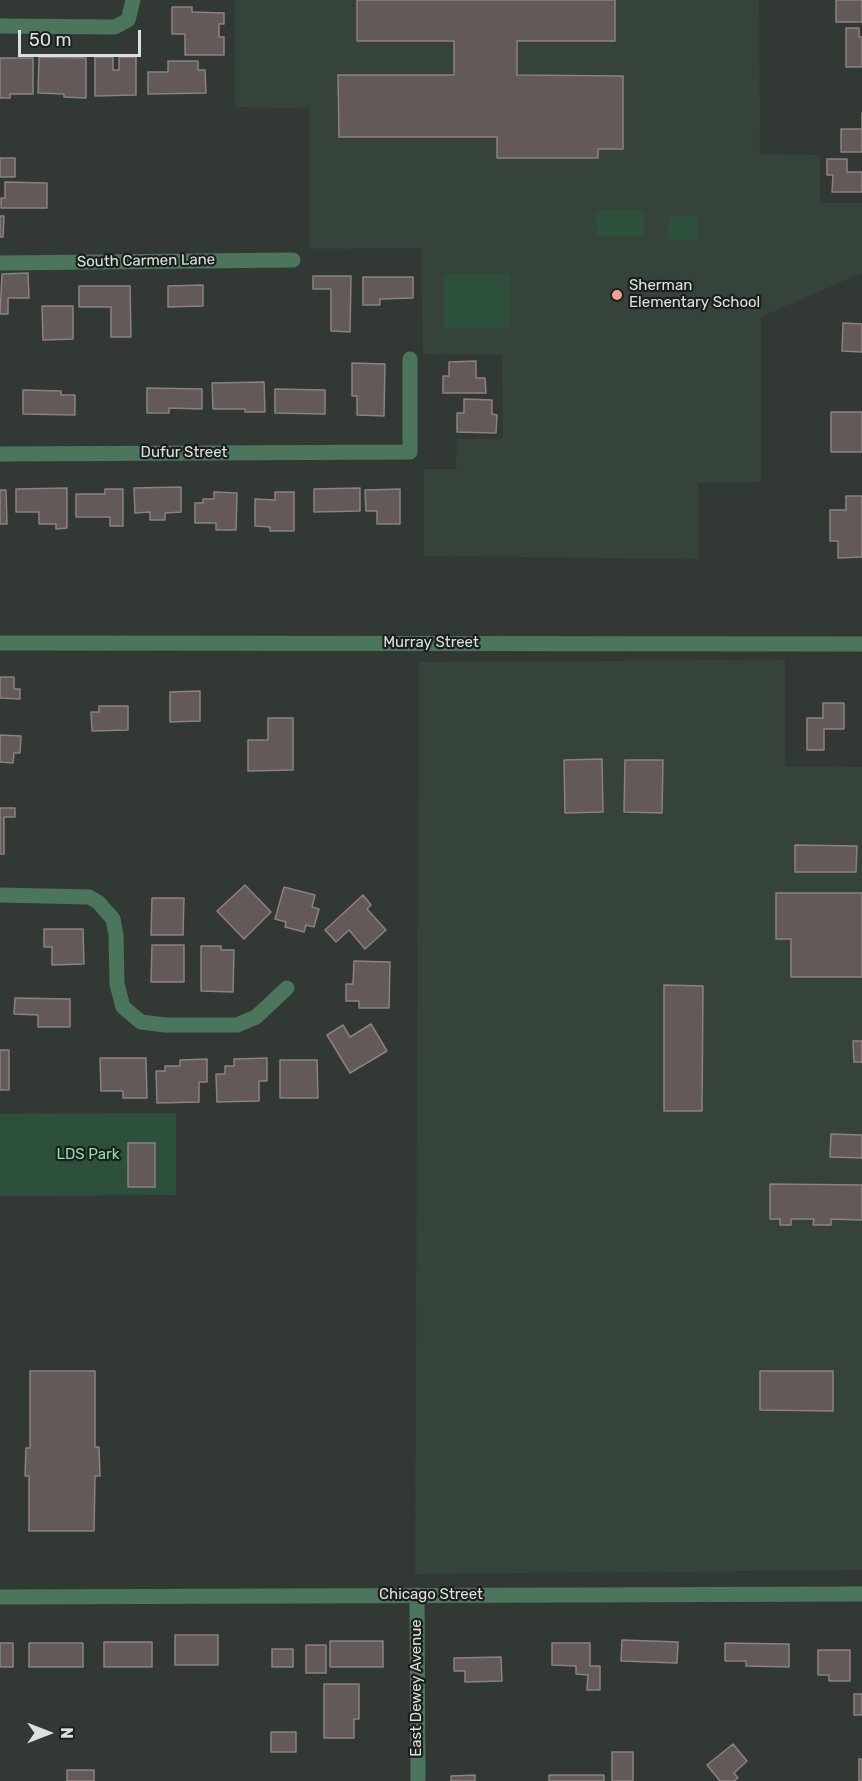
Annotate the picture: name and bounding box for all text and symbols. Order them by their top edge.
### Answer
scale bar [21,18,144,56]
text: 50 m [29,29,72,51]
street label: South Carmen Lane [77,251,215,271]
place label: Sherman Elementary School [629,277,760,312]
marker: Sherman Elementary School [610,288,624,302]
street label: Dufur Street [141,444,227,462]
street label: Murray Street [383,634,479,652]
park label: LDS Park [57,1146,119,1164]
street label: Chicago Street [379,1586,483,1604]
street label: East Dewey Avenue [408,1619,426,1757]
north arrow [18,1703,78,1763]
text: N [57,1727,76,1739]

